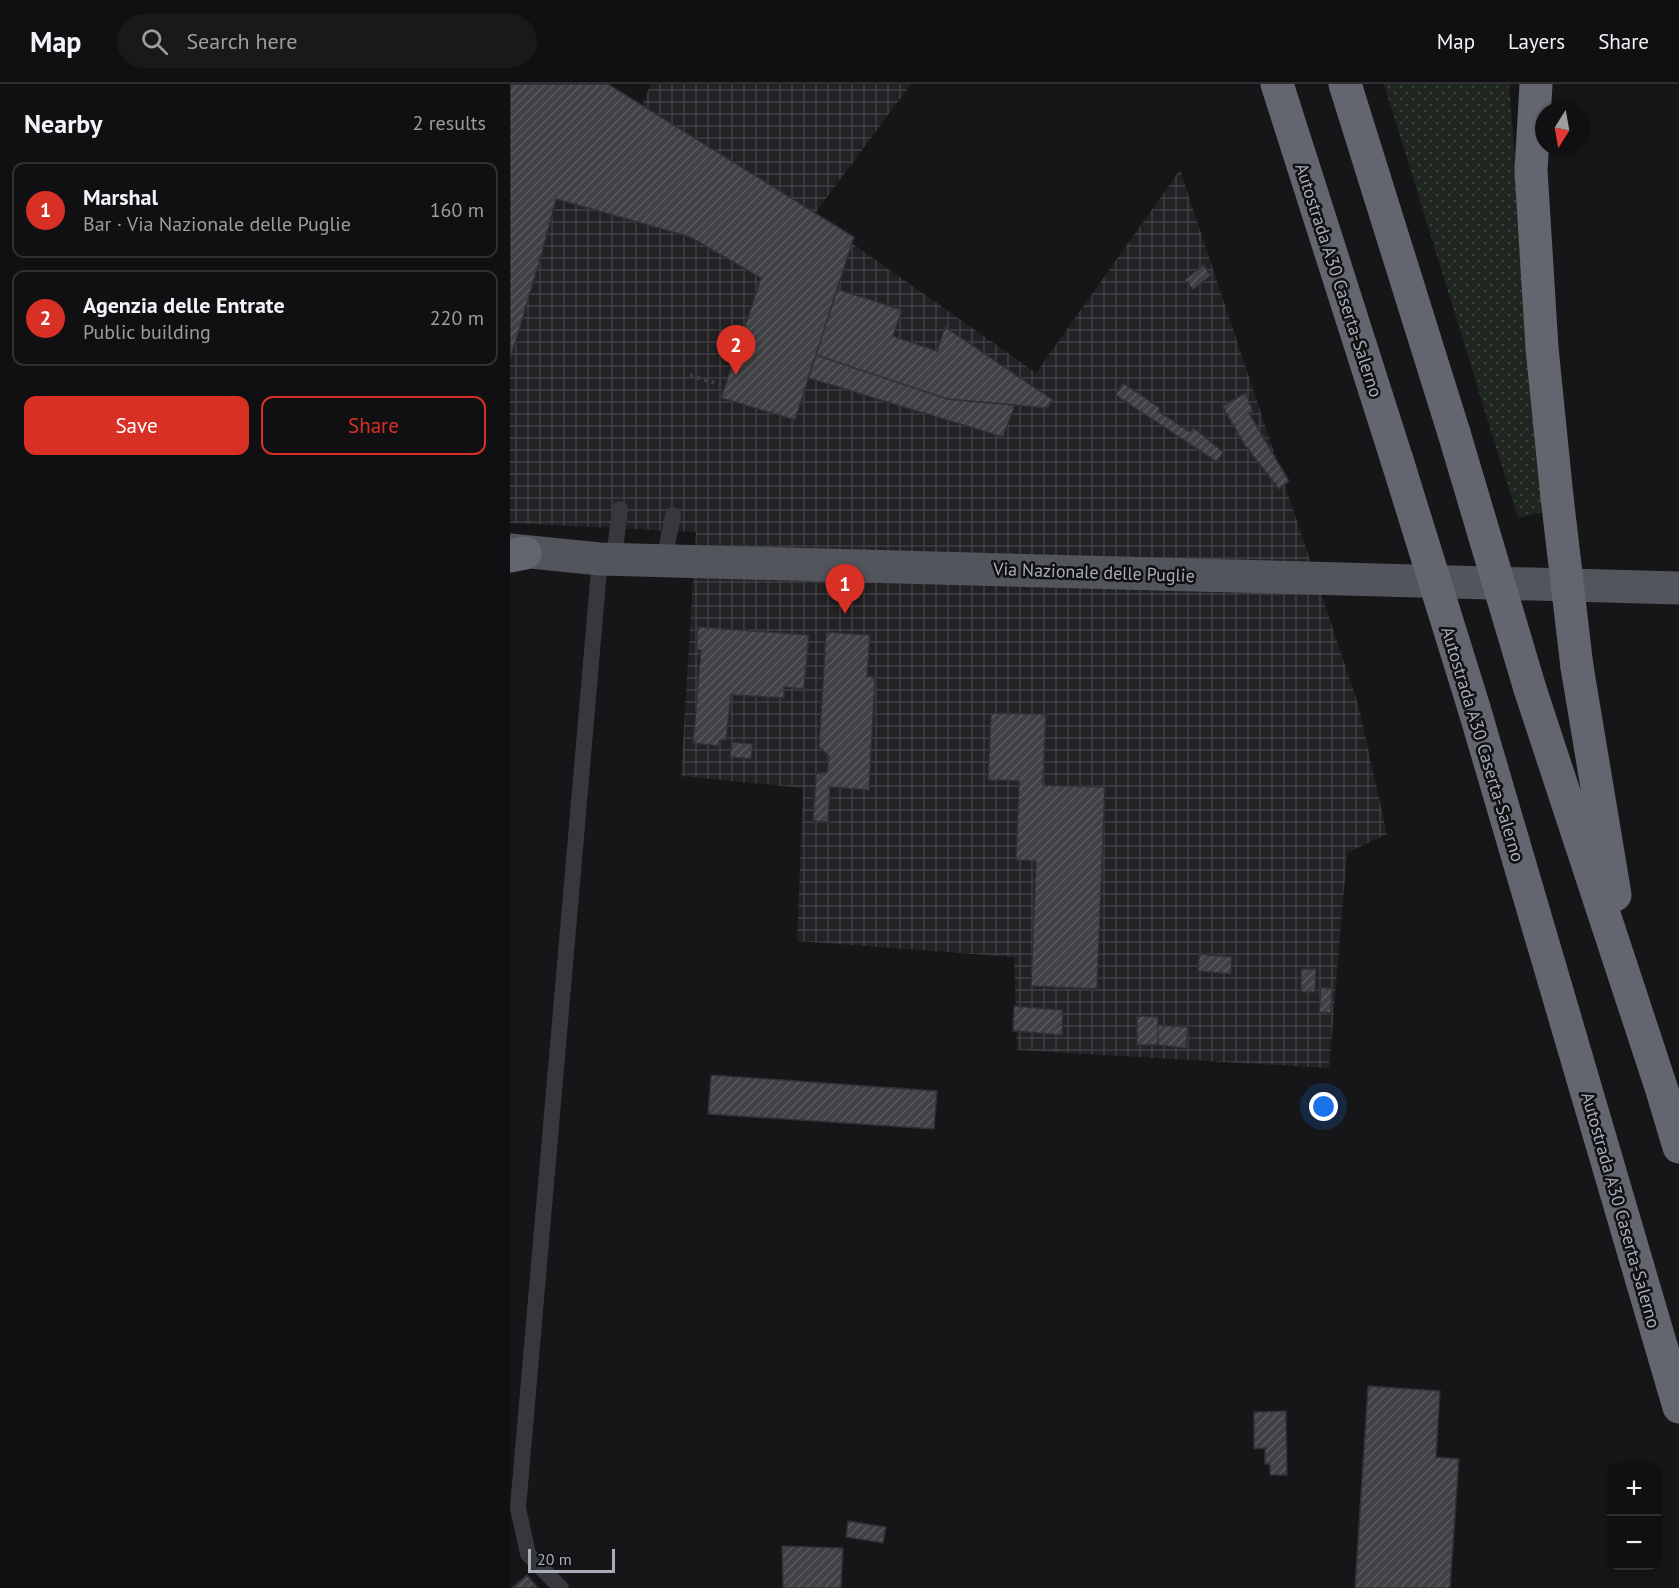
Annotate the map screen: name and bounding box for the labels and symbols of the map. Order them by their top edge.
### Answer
north arrow [1535,102,1589,156]
street label: Autostrada A30 Caserta-Salerno [1290,160,1388,400]
pin: 2 [716,326,756,375]
street label: Via Nazionale delle Puglie [992,557,1195,587]
pin: 1 [826,564,864,614]
street label: Autostrada A30 Caserta-Salerno [1436,624,1530,864]
street label: Autostrada A30 Caserta-Salerno [1576,1089,1666,1331]
your location [1309,1092,1338,1121]
scale bar [528,1546,615,1574]

